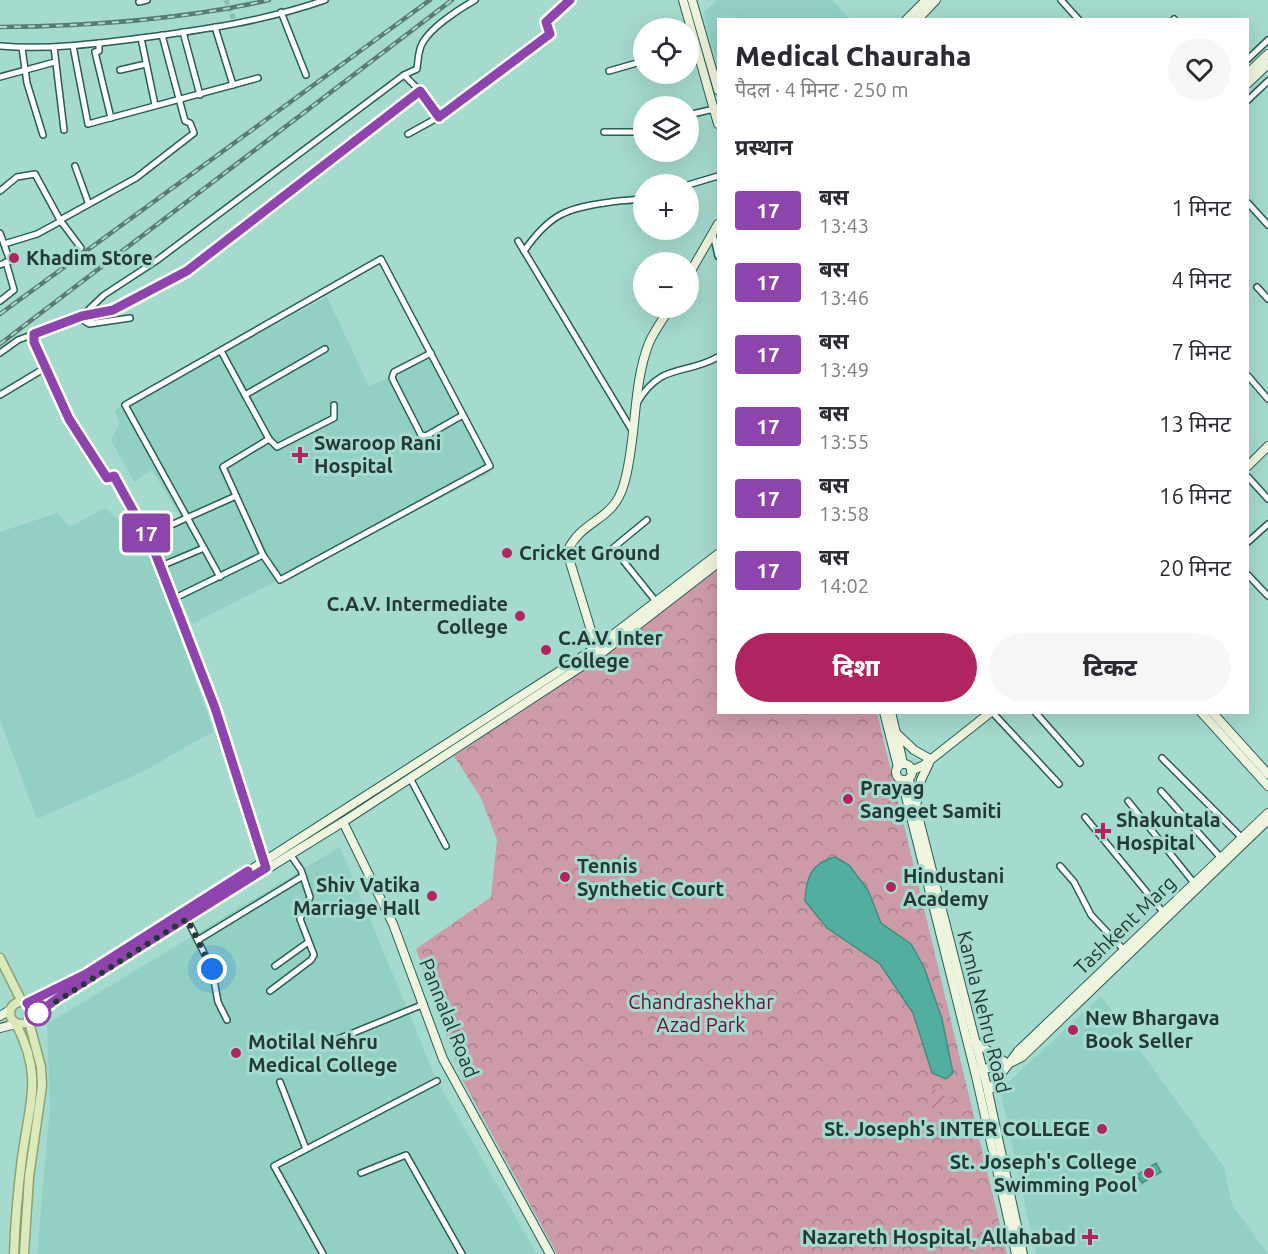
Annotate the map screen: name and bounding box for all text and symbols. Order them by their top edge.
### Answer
map controls [633,18,699,318]
button: locate [633,18,699,84]
button: heart [1168,38,1231,101]
text: Medical Chauraha [735,40,971,71]
text: पैदल · 4 मिनट · 250 m [735,78,909,101]
button: layers [633,96,699,162]
text: प्रस्थान [735,134,793,159]
button: + [633,174,699,240]
text: बस [819,184,849,209]
text: 1 मिनट [1171,195,1231,220]
text: 17 [756,198,780,222]
text: 13:43 [819,214,869,237]
place label: Khadim Store [26,246,153,269]
marker: Khadim Store [7,251,21,265]
button: − [633,252,699,318]
text: बस [819,256,849,281]
text: 4 मिनट [1171,267,1231,292]
text: 17 [756,270,780,294]
text: 13:46 [819,286,869,309]
text: बस [819,328,849,353]
text: 7 मिनट [1171,339,1231,364]
text: 17 [756,342,780,366]
text: 13:49 [819,358,869,381]
text: बस [819,400,849,425]
text: 13 मिनट [1159,411,1231,436]
text: 17 [756,414,780,438]
text: 13:55 [819,430,869,453]
place label: Swaroop Rani Hospital [314,431,441,477]
marker: Swaroop Rani Hospital [291,446,309,464]
text: बस [819,472,849,497]
text: 16 मिनट [1159,483,1231,508]
text: 17 [756,486,780,510]
text: 13:58 [819,502,869,525]
line badge: 17 [119,514,173,552]
text: 17 [134,521,158,545]
place label: Cricket Ground [519,541,660,564]
text: बस [819,544,849,569]
marker: Cricket Ground [500,546,514,560]
text: 20 मिनट [1159,555,1231,580]
text: 17 [756,558,780,582]
text: 14:02 [819,574,869,597]
place label: C.A.V. Intermediate College [326,592,508,638]
marker: C.A.V. Intermediate College [513,609,527,623]
place label: C.A.V. Inter College [558,626,663,672]
button: दिशा [735,633,977,702]
button: टिकट [989,633,1231,702]
marker: C.A.V. Inter College [539,643,553,657]
place label: Prayag Sangeet Samiti [860,776,1002,822]
marker: Prayag Sangeet Samiti [841,792,855,806]
place label: Shakuntala Hospital [1116,808,1221,854]
marker: Shakuntala Hospital [1094,822,1112,840]
place label: Tennis Synthetic Court [577,854,725,900]
place label: Hindustani Academy [903,864,1004,910]
marker: Tennis Synthetic Court [558,870,572,884]
street label: Tashkent Marg [1069,870,1180,979]
place label: Shiv Vatika Marriage Hall [293,873,420,919]
marker: Hindustani Academy [884,880,898,894]
marker: Shiv Vatika Marriage Hall [425,889,439,903]
street label: Kamla Nehru Road [953,928,1016,1095]
your location [197,954,227,984]
street label: Pannalal Road [415,955,484,1081]
park label: Chandrashekhar Azad Park [628,990,774,1036]
unlabelled marker [25,1000,51,1026]
place label: New Bhargava Book Seller [1085,1006,1220,1052]
marker: New Bhargava Book Seller [1066,1023,1080,1037]
place label: Motilal Nehru Medical College [248,1030,398,1076]
marker: Motilal Nehru Medical College [229,1046,243,1060]
place label: St. Joseph's INTER COLLEGE [824,1117,1090,1140]
marker: St. Joseph's INTER COLLEGE [1095,1122,1109,1136]
place label: St. Joseph's College Swimming Pool [950,1150,1137,1196]
marker: St. Joseph's College Swimming Pool [1142,1166,1156,1180]
place label: Nazareth Hospital, Allahabad [802,1225,1076,1248]
marker: Nazareth Hospital, Allahabad [1081,1228,1099,1246]

